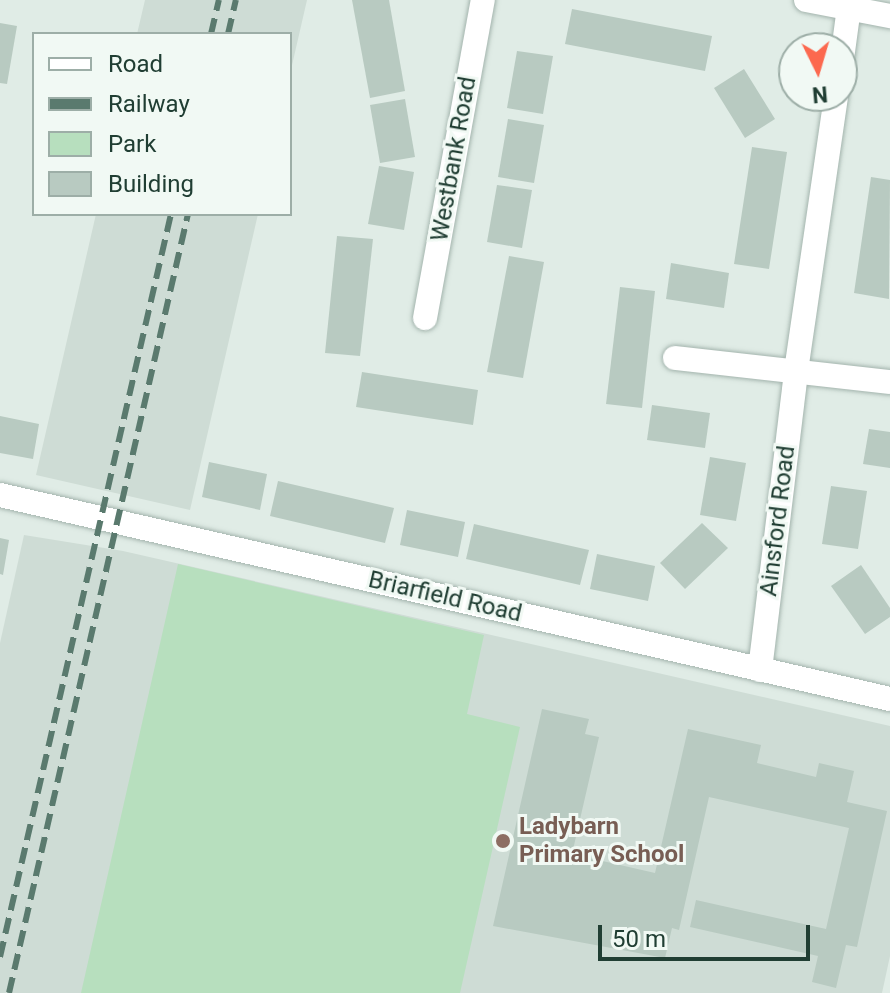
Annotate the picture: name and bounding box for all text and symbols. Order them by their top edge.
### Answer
legend [32,32,292,216]
north arrow [778,32,858,112]
text: Road [108,50,163,78]
street label: Westbank Road [425,74,483,244]
text: N [811,81,829,108]
text: Railway [108,90,190,118]
text: Park [108,130,156,158]
text: Building [108,170,194,198]
street label: Ainsford Road [754,444,802,598]
street label: Briarfield Road [366,565,524,629]
place label: Ladybarn Primary School [519,813,684,869]
marker: Ladybarn Primary School [494,832,512,850]
scale bar [602,909,814,959]
text: 50 m [612,925,666,953]

